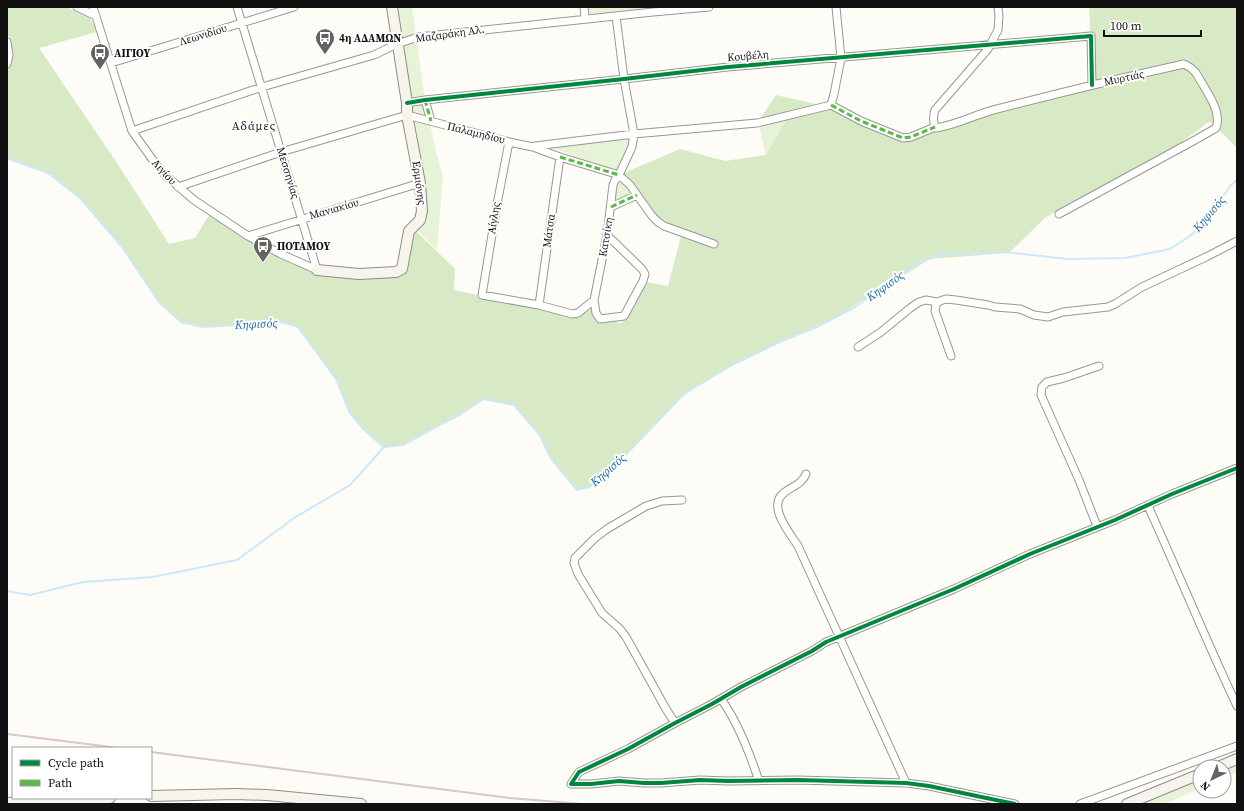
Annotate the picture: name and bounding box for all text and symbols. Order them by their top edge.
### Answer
scale bar [1104,12,1201,38]
text: 100 m [1110,18,1142,34]
street label: Λεωνιδίου [177,21,229,49]
street label: Μαζαράκη Αλ. [415,22,485,46]
bus stop icon: 4η ΑΔΑΜΩΝ [314,27,336,55]
place label: 4η ΑΔΑΜΩΝ [339,31,401,46]
bus stop icon: ΑΙΓΙΟΥ [89,42,111,70]
place label: ΑΙΓΙΟΥ [114,46,151,61]
street label: Κουβέλη [727,47,769,65]
street label: Μυρτιάς [1103,66,1145,90]
district label: Αδάμες [232,118,276,134]
street label: Παλαμηδίου [446,119,507,147]
street label: Μεσσηνίας [273,145,303,201]
street label: Αιγίου [148,156,180,188]
street label: Ερμιόνης [408,160,430,206]
water label: Κηφισός [1189,192,1230,236]
street label: Μανιακίου [308,195,361,223]
street label: Αίγλης [484,201,504,235]
street label: Μάτσα [539,213,559,249]
street label: Κατσίκη [595,216,617,258]
bus stop icon: ΠΟΤΑΜΟΥ [252,235,274,263]
place label: ΠΟΤΑΜΟΥ [277,239,330,254]
water label: Κηφισός [862,267,908,305]
water label: Κηφισός [233,315,279,333]
water label: Κηφισός [586,449,630,491]
legend [12,747,152,799]
text: Cycle path [48,755,104,771]
north arrow [1192,759,1232,799]
text: Path [48,775,72,791]
text: N [1197,778,1214,794]

